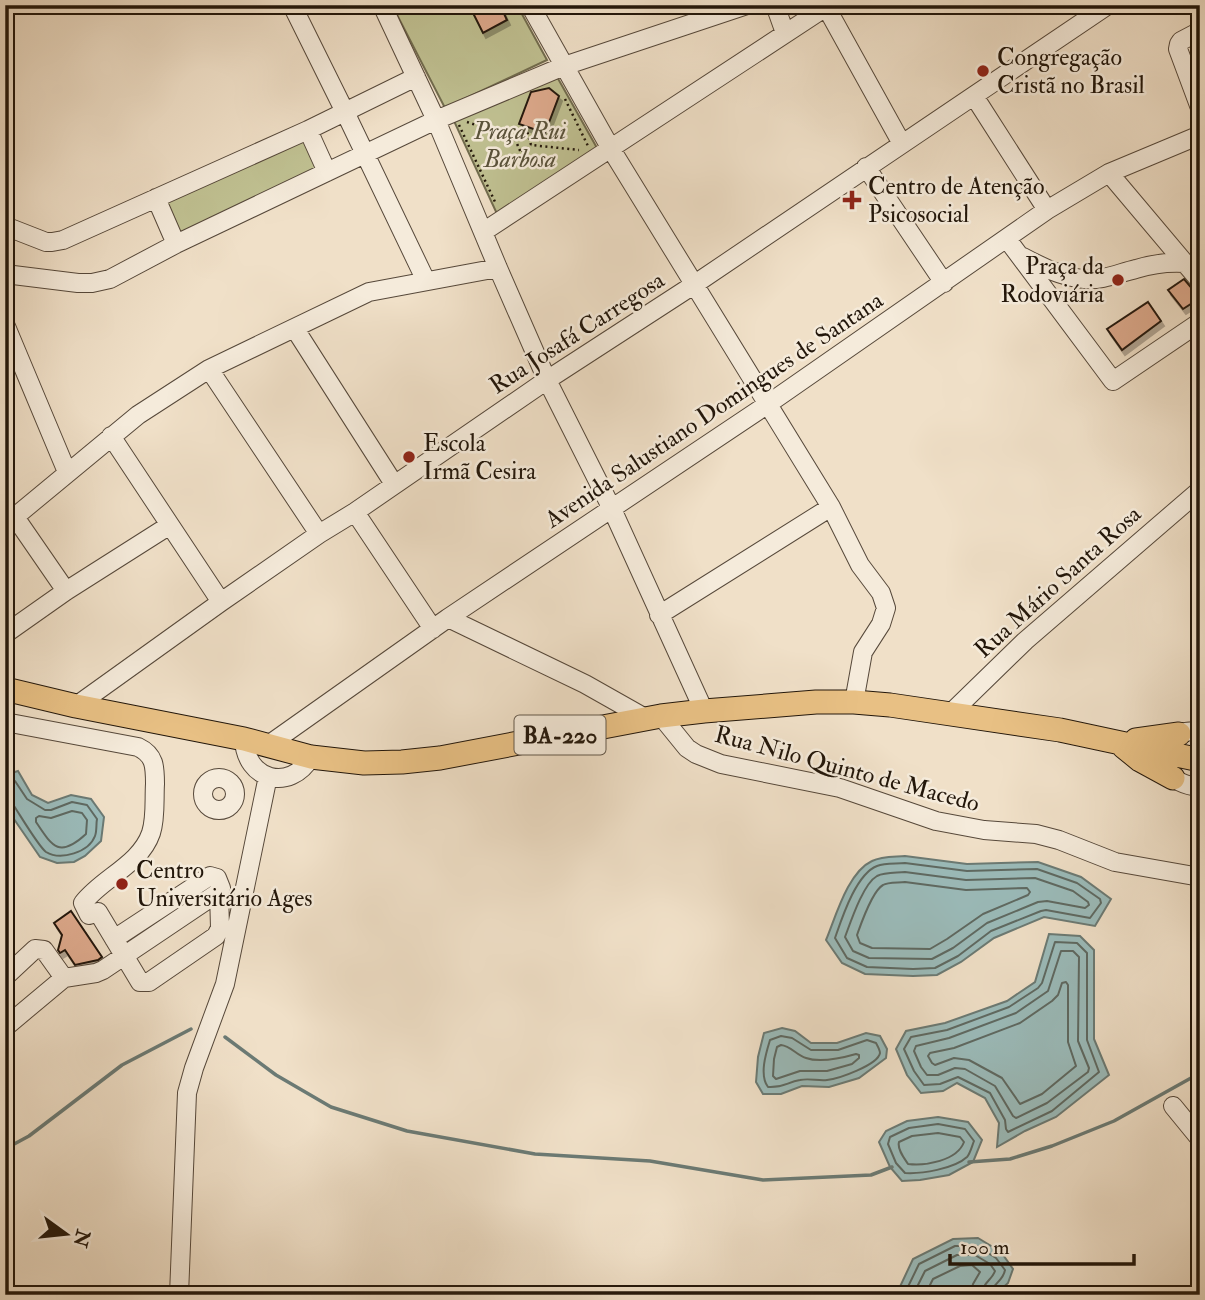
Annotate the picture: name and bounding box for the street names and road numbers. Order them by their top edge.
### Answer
street label: Rua Josafá Carregosa [484,264,671,401]
street label: Avenida Salustiano Domingues de Santana [538,284,890,536]
street label: Rua Mário Santa Rosa [968,498,1149,665]
road number: BA-220 [514,716,606,754]
street label: Rua Nilo Quinto de Macedo [711,719,983,819]

